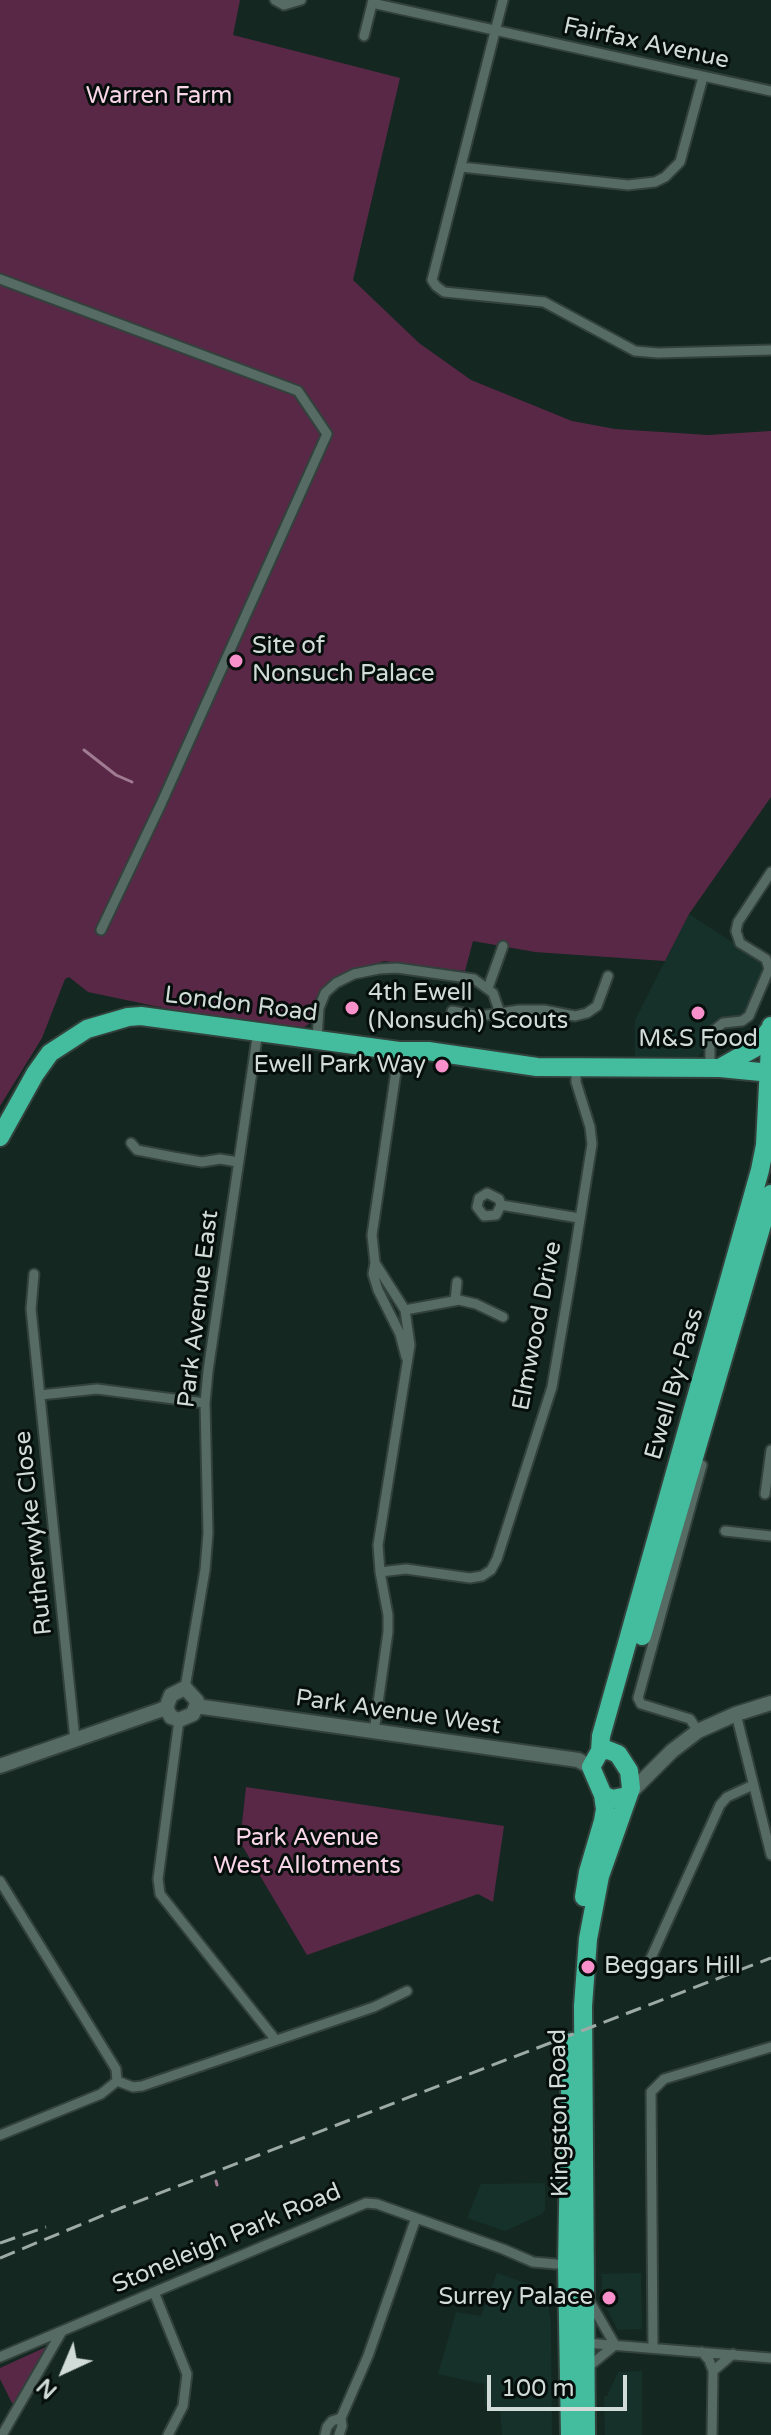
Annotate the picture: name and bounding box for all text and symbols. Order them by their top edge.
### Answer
street label: Fairfax Avenue [560,12,732,76]
park label: Warren Farm [86,83,232,111]
place label: Site of Nonsuch Palace [252,633,435,689]
marker: Site of Nonsuch Palace [227,652,245,670]
place label: 4th Ewell (Nonsuch) Scouts [368,980,568,1036]
street label: London Road [163,981,319,1029]
marker: 4th Ewell (Nonsuch) Scouts [343,999,361,1017]
marker: M&S Food [689,1004,707,1022]
place label: M&S Food [638,1026,758,1054]
place label: Ewell Park Way [253,1052,426,1080]
marker: Ewell Park Way [433,1057,451,1075]
street label: Park Avenue East [173,1209,225,1409]
street label: Elmwood Drive [507,1239,569,1413]
street label: Ewell By-Pass [640,1305,710,1463]
street label: Rutherwyke Close [9,1429,59,1637]
street label: Park Avenue West [294,1684,502,1742]
park label: Park Avenue West Allotments [213,1825,401,1881]
place label: Beggars Hill [604,1953,741,1981]
marker: Beggars Hill [579,1958,597,1976]
street label: Kingston Road [544,2029,576,2197]
street label: Stoneleigh Park Road [108,2178,346,2300]
place label: Surrey Palace [438,2284,593,2312]
marker: Surrey Palace [600,2289,618,2307]
north arrow [24,2331,104,2411]
scale bar [491,2359,631,2409]
text: N [32,2373,63,2404]
text: 100 m [501,2374,575,2403]

